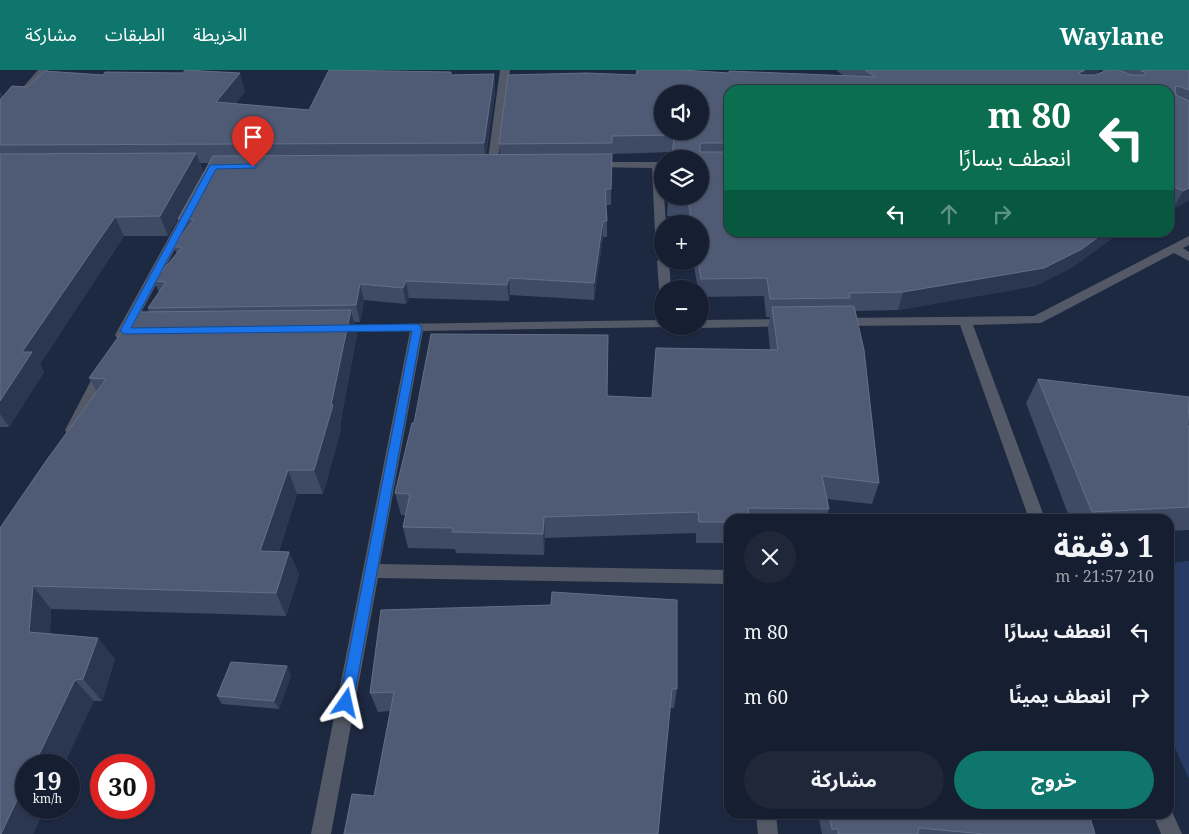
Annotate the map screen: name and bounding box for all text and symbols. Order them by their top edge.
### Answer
text: Waylane [1060,19,1164,52]
text: مشاركة [25,22,77,46]
text: الطبقات [105,22,165,46]
text: الخريطة [193,22,247,46]
map controls [654,85,709,335]
button: sound [654,85,709,140]
text: 80 m [988,91,1071,138]
icon: left [1089,105,1154,170]
pin [232,116,274,167]
icon: arrive [239,123,267,151]
text: انعطف يسارًا [958,142,1071,172]
button: layers [654,150,709,205]
icon: left [882,200,910,228]
icon: ahead [935,200,963,228]
icon: right [988,200,1016,228]
button: + [654,215,709,270]
button: − [654,280,709,335]
text: 1 دقيقة [1054,525,1154,566]
button: close [744,531,796,583]
text: 210 m · 21:57 [1055,565,1154,587]
text: انعطف يسارًا [1004,618,1111,644]
icon: left [1126,618,1154,646]
text: 80 m [744,619,788,645]
position arrow [319,676,371,728]
text: انعطف يمينًا [1009,683,1111,709]
icon: right [1126,683,1154,711]
text: 60 m [744,684,788,710]
button: مشاركة [744,751,944,809]
button: خروج [954,751,1154,809]
speed limit sign: 30 [90,754,155,819]
text: 19 [33,763,62,797]
text: km/h [33,790,62,807]

